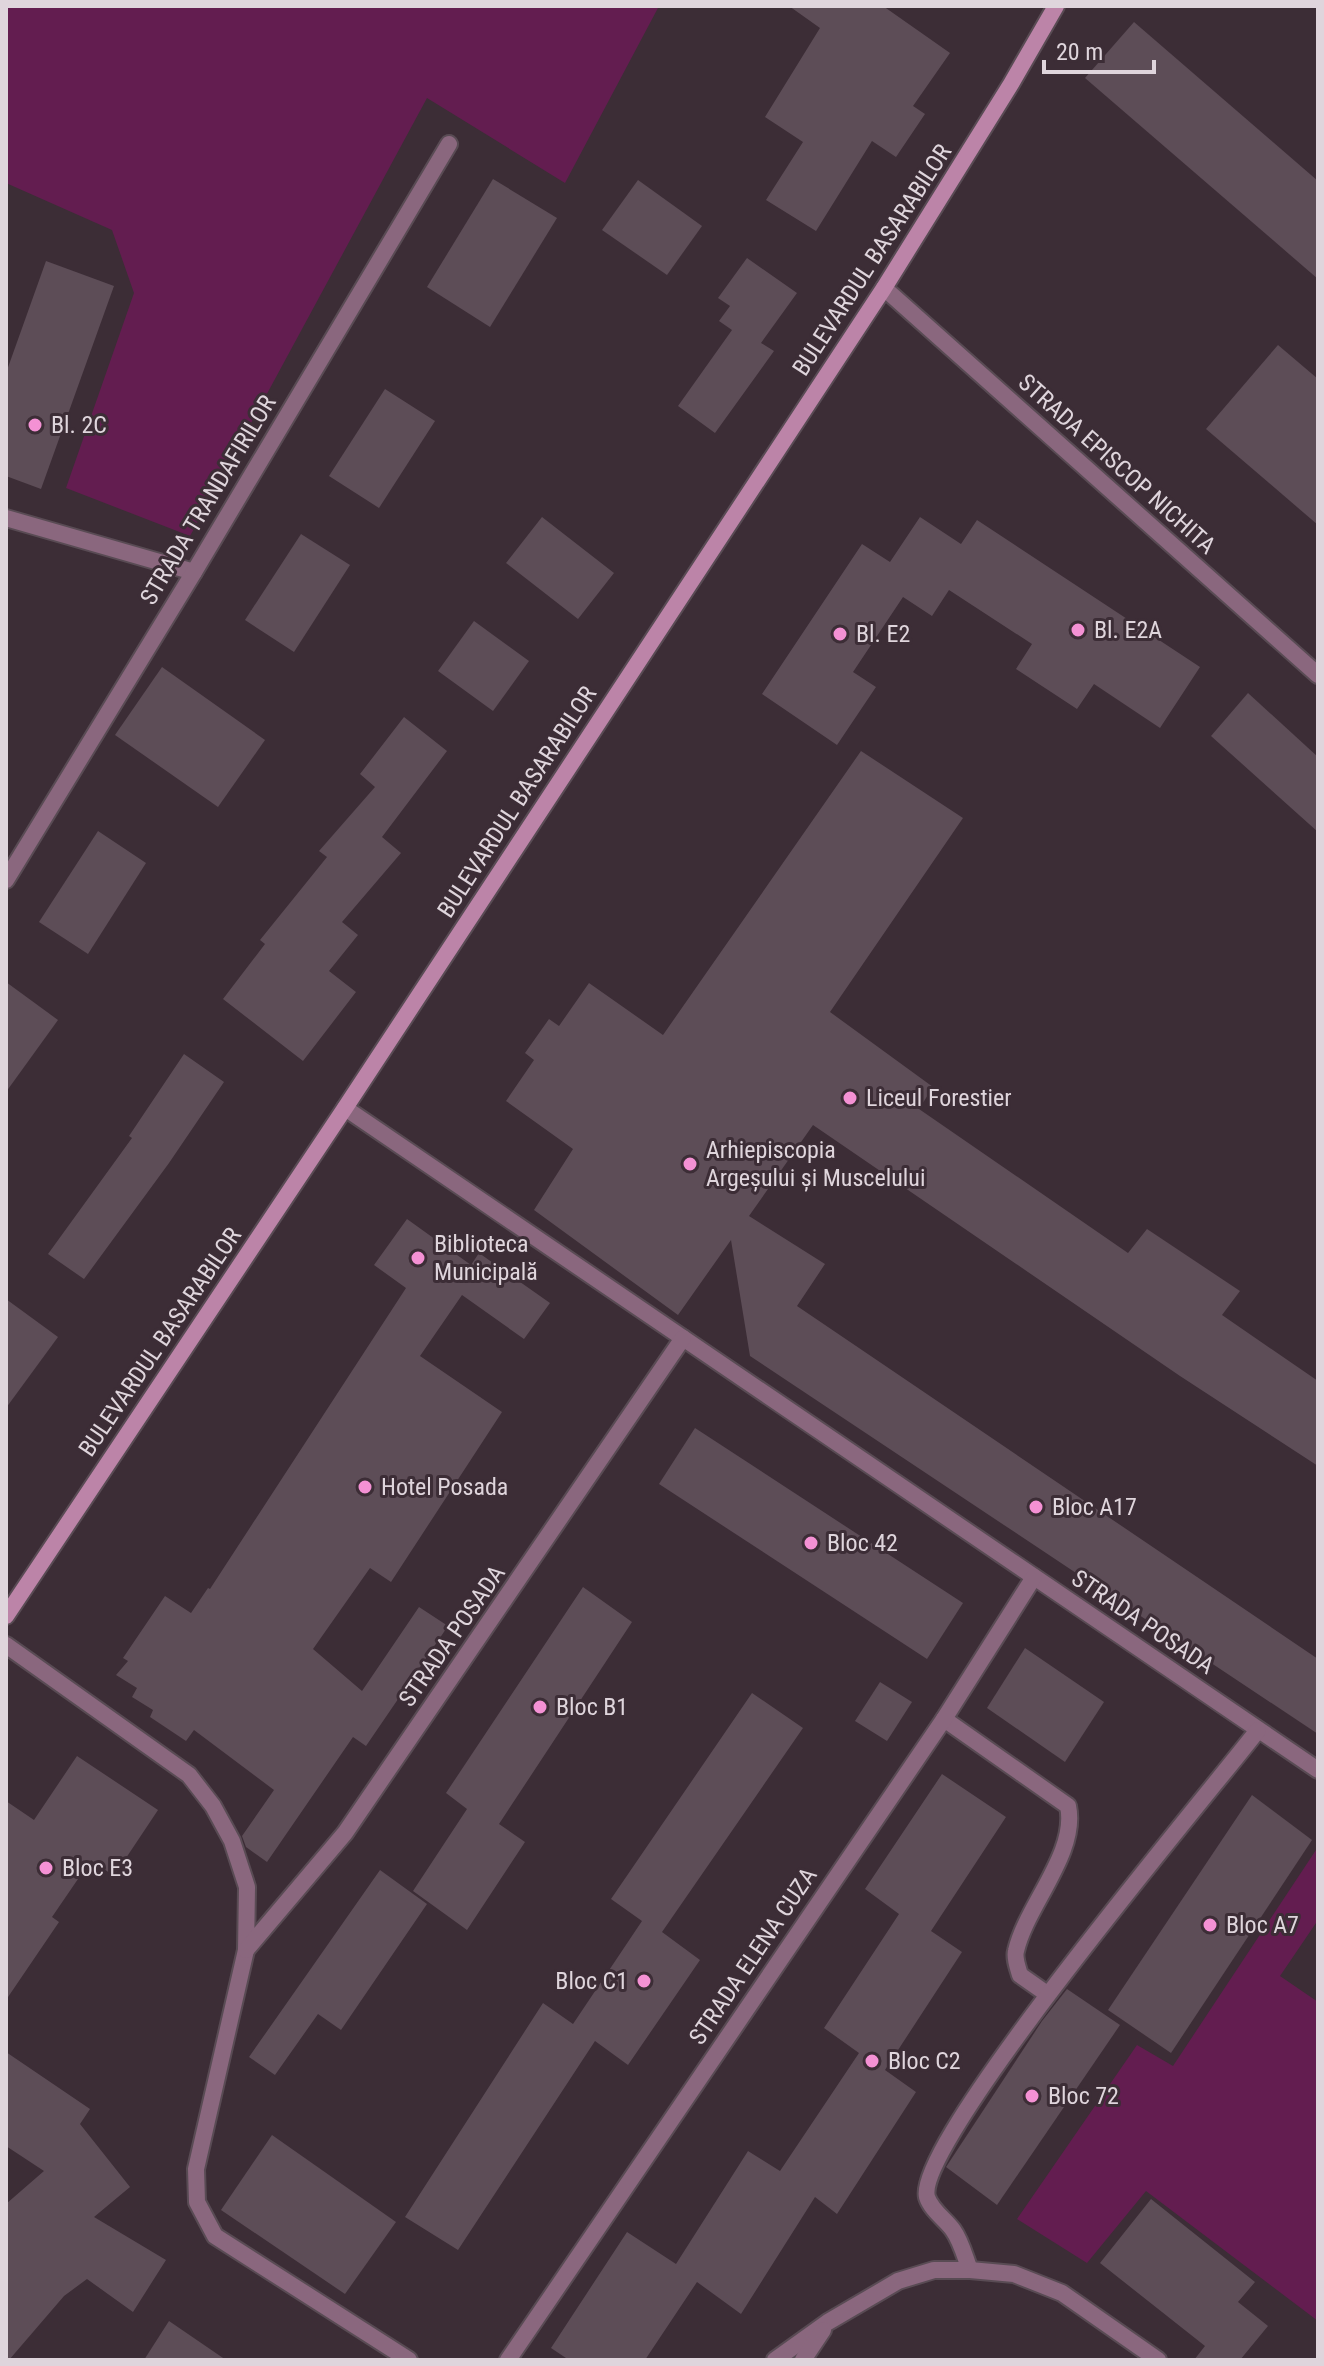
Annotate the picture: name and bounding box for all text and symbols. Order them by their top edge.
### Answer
scale bar [1044,24,1154,74]
text: 20 m [1056,38,1103,66]
street label: BULEVARDUL BASARABILOR [787,139,957,381]
street label: STRADA EPISCOP NICHITA [1013,368,1221,560]
street label: STRADA TRANDAFIRILOR [134,390,282,610]
place label: Bl. 2C [51,411,107,439]
marker: Bl. 2C [26,416,44,434]
place label: Bl. E2A [1094,616,1162,644]
place label: Bl. E2 [856,620,910,648]
marker: Bl. E2A [1069,621,1087,639]
marker: Bl. E2 [831,625,849,643]
street label: BULEVARDUL BASARABILOR [432,681,602,923]
place label: Liceul Forestier [866,1084,1012,1112]
marker: Liceul Forestier [841,1089,859,1107]
place label: Arhiepiscopia Argeșului și Muscelului [706,1136,925,1192]
marker: Arhiepiscopia Argeșului și Muscelului [681,1155,699,1173]
street label: BULEVARDUL BASARABILOR [73,1222,247,1462]
place label: Biblioteca Municipală [434,1230,538,1286]
marker: Biblioteca Municipală [409,1249,427,1267]
place label: Hotel Posada [381,1473,508,1501]
marker: Hotel Posada [356,1478,374,1496]
place label: Bloc A17 [1052,1493,1137,1521]
marker: Bloc A17 [1027,1498,1045,1516]
place label: Bloc 42 [827,1529,898,1557]
marker: Bloc 42 [802,1534,820,1552]
street label: STRADA POSADA [393,1560,511,1712]
street label: STRADA POSADA [1067,1564,1220,1680]
place label: Bloc B1 [556,1693,628,1721]
marker: Bloc B1 [531,1698,549,1716]
place label: Bloc E3 [62,1854,133,1882]
marker: Bloc E3 [37,1859,55,1877]
street label: STRADA ELENA CUZA [683,1862,823,2050]
place label: Bloc A7 [1226,1911,1299,1939]
marker: Bloc A7 [1201,1916,1219,1934]
place label: Bloc C1 [555,1967,628,1995]
marker: Bloc C1 [635,1972,653,1990]
place label: Bloc C2 [888,2047,961,2075]
marker: Bloc C2 [863,2052,881,2070]
place label: Bloc 72 [1048,2082,1119,2110]
marker: Bloc 72 [1023,2087,1041,2105]

